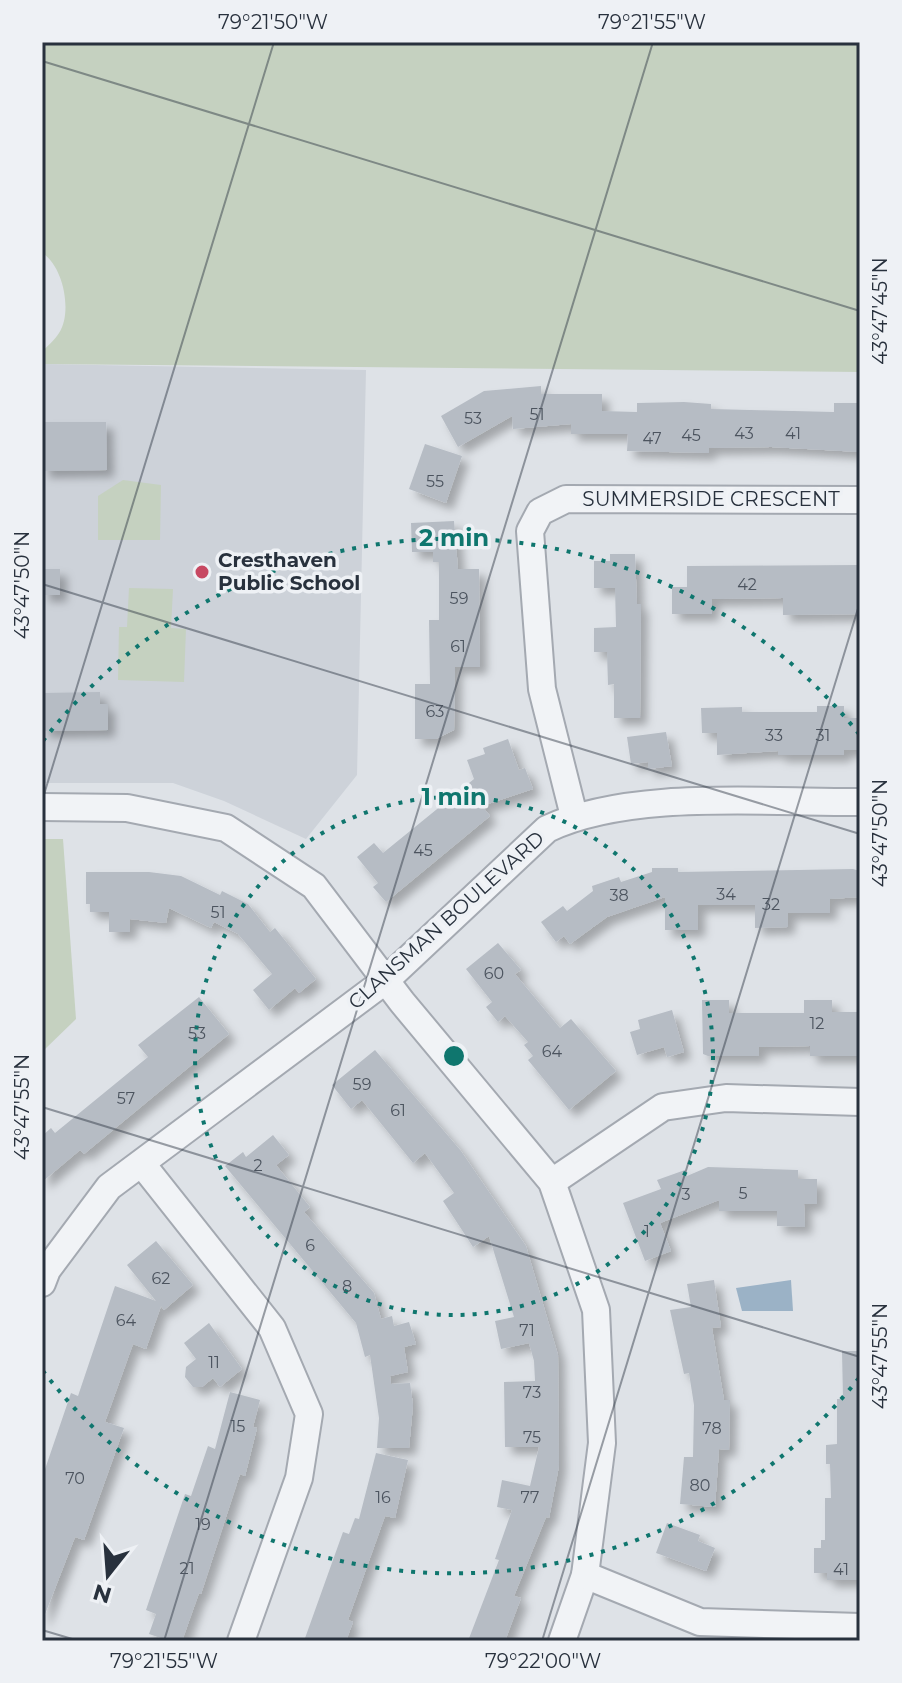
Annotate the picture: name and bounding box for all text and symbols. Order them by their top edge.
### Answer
text: 79°21'50"W [218,10,328,34]
text: 79°21'55"W [598,10,706,34]
text: 43°47'45"N [868,257,892,365]
house number: 51 [530,405,544,424]
house number: 53 [464,409,482,428]
house number: 43 [734,424,754,443]
house number: 41 [785,424,801,443]
house number: 45 [681,426,701,445]
house number: 47 [642,429,662,448]
house number: 55 [426,472,444,491]
street label: SUMMERSIDE CRESCENT [582,487,840,511]
text: 2 min [419,523,489,552]
text: 43°47'50"N [10,531,34,639]
place label: Cresthaven Public School [218,548,360,595]
marker: Cresthaven Public School [193,563,211,581]
house number: 42 [737,575,757,594]
house number: 59 [450,589,468,608]
house number: 61 [450,637,466,656]
house number: 63 [426,702,444,721]
house number: 33 [765,726,783,745]
house number: 31 [816,726,830,745]
text: 43°47'50"N [868,779,892,887]
text: 1 min [421,782,487,811]
street label: CLANSMAN BOULEVARD [343,826,549,1014]
house number: 45 [413,841,433,860]
house number: 34 [716,885,736,904]
house number: 38 [609,886,629,905]
house number: 32 [762,895,780,914]
house number: 51 [211,903,225,922]
house number: 60 [484,964,504,983]
house number: 12 [810,1014,824,1033]
house number: 53 [188,1024,206,1043]
centre of rings [440,1042,468,1070]
house number: 64 [542,1042,563,1061]
text: 43°47'55"N [10,1054,34,1160]
house number: 59 [353,1075,371,1094]
house number: 57 [117,1089,135,1108]
house number: 61 [390,1101,406,1120]
house number: 2 [253,1156,263,1175]
house number: 5 [738,1184,748,1203]
house number: 3 [681,1185,691,1204]
house number: 1 [644,1222,650,1241]
house number: 6 [305,1236,315,1255]
house number: 62 [152,1269,170,1288]
house number: 8 [342,1277,352,1296]
text: 43°47'55"N [868,1303,892,1409]
house number: 64 [116,1311,137,1330]
house number: 71 [519,1321,535,1340]
house number: 11 [208,1353,220,1372]
house number: 73 [523,1383,541,1402]
house number: 15 [231,1417,245,1436]
house number: 78 [702,1419,722,1438]
house number: 75 [523,1428,541,1447]
house number: 70 [65,1469,85,1488]
house number: 80 [690,1476,710,1495]
house number: 16 [375,1488,391,1507]
house number: 77 [521,1488,539,1507]
house number: 19 [195,1515,211,1534]
north arrow [68,1535,148,1615]
house number: 21 [180,1559,194,1578]
house number: 41 [833,1560,849,1579]
text: N [90,1578,115,1609]
text: 79°21'55"W [110,1649,218,1673]
text: 79°22'00"W [485,1649,601,1673]

